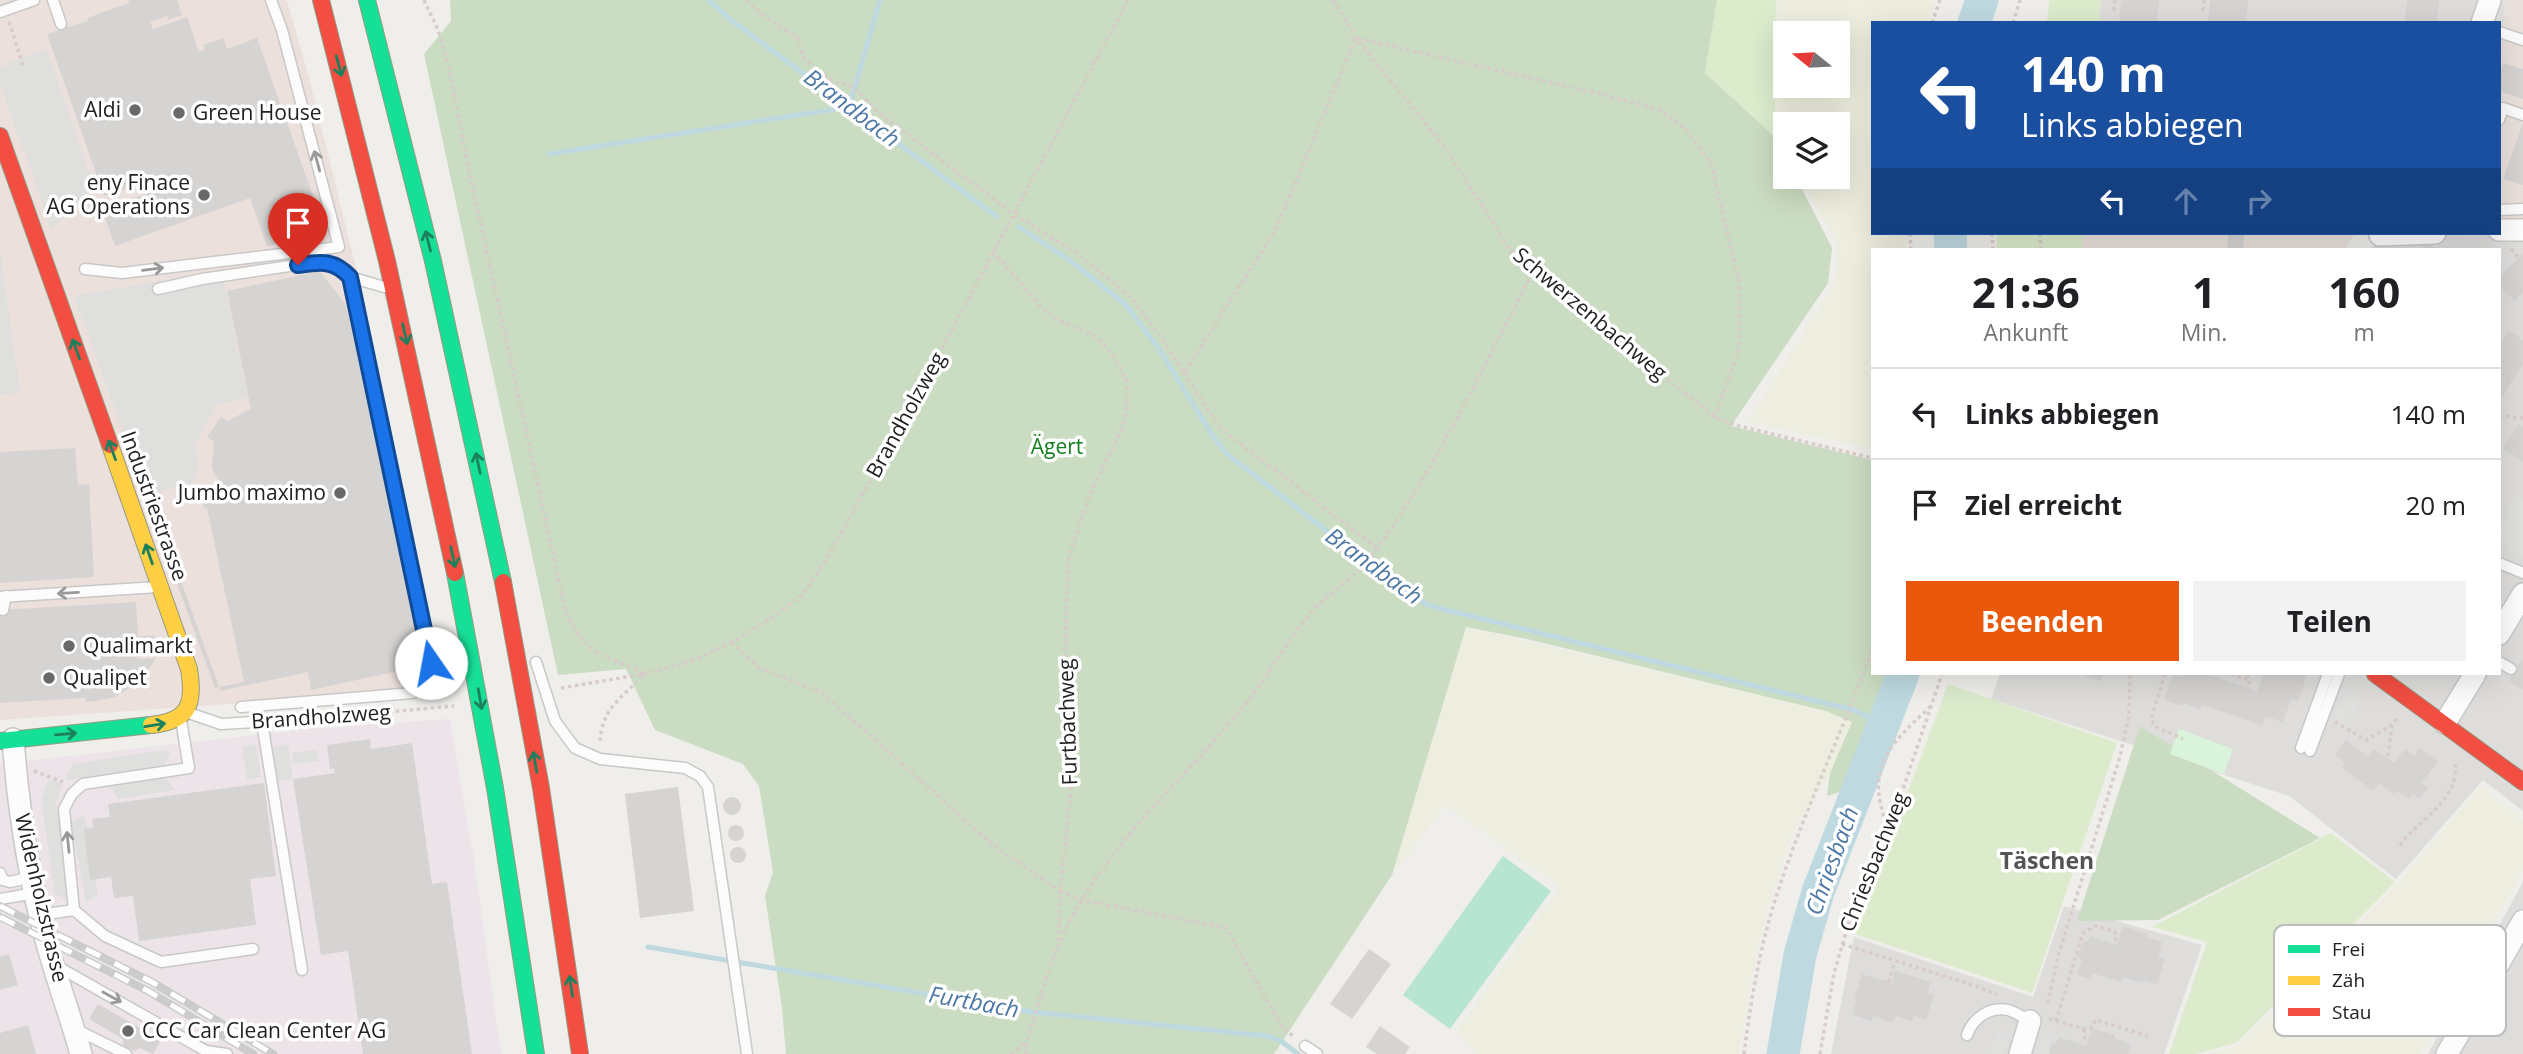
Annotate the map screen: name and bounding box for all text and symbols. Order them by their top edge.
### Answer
north arrow [1773,21,1850,98]
map controls [1773,21,1850,189]
text: 140 m [2021,40,2166,106]
icon: left [1906,49,1997,140]
one-way arrow [333,54,346,77]
water label: Brandbach [798,61,907,154]
place label: Aldi [84,95,121,123]
place label: Green House [193,98,322,126]
marker: Aldi [127,102,143,118]
text: Links abbiegen [2021,103,2244,146]
marker: Green House [171,105,187,121]
button: layers [1773,112,1850,189]
one-way arrow [310,150,323,173]
place label: eny Finace AG Operations [46,168,190,220]
icon: left [2094,182,2132,220]
icon: ahead [2167,182,2205,220]
icon: right [2240,182,2278,220]
marker: eny Finace AG Operations [196,187,212,203]
pin [268,193,328,265]
icon: arrive [279,204,317,242]
one-way arrow [421,230,434,253]
street label: Schwerzenbachweg [1508,241,1673,386]
one-way arrow [141,263,164,276]
text: 21:36 [1972,263,2080,320]
text: 1 [2192,263,2216,320]
text: 160 [2328,263,2400,320]
text: Ankunft [1983,316,2068,348]
text: Min. [2181,316,2227,348]
text: m [2354,316,2375,348]
one-way arrow [399,323,412,345]
one-way arrow [69,339,81,361]
street label: Brandholzweg [859,347,951,482]
icon: left [1906,395,1944,433]
text: Links abbiegen [1965,396,2160,432]
text: 140 m [2391,396,2466,432]
street label: Industriestrasse [115,427,195,584]
park label: Ägert [1031,432,1083,460]
one-way arrow [104,440,117,462]
one-way arrow [471,452,485,475]
place label: Jumbo maximo [176,478,326,506]
marker: Jumbo maximo [332,485,348,501]
icon: arrive [1906,486,1944,524]
text: Ziel erreicht [1965,487,2122,523]
text: 20 m [2405,487,2466,523]
water label: Brandbach [1320,519,1429,611]
one-way arrow [142,543,154,565]
one-way arrow [446,545,460,568]
button: Beenden [1906,581,2179,661]
button: Teilen [2193,581,2466,661]
one-way arrow [57,587,80,600]
position arrow [394,626,468,700]
place label: Qualimarkt [83,631,193,659]
marker: Qualimarkt [61,638,77,654]
street label: Furtbachweg [1051,658,1083,786]
place label: Qualipet [63,663,147,691]
marker: Qualipet [41,670,57,686]
one-way arrow [474,687,487,710]
street label: Brandholzweg [250,697,392,735]
one-way arrow [143,718,165,731]
one-way arrow [54,727,77,740]
one-way arrow [528,751,541,774]
street label: Chriesbachweg [1832,787,1914,936]
water label: Chriesbach [1797,802,1865,919]
street label: Widenholzstrasse [9,811,75,985]
one-way arrow [61,831,74,853]
district label: Täschen [2000,844,2094,876]
legend [2274,925,2506,1036]
text: Frei [2332,936,2365,962]
text: Zäh [2332,967,2365,993]
one-way arrow [564,976,577,998]
water label: Furtbach [927,977,1022,1025]
one-way arrow [101,991,122,1004]
text: Stau [2332,999,2371,1025]
place label: CCC Car Clean Center AG [142,1016,386,1044]
marker: CCC Car Clean Center AG [120,1023,136,1039]

